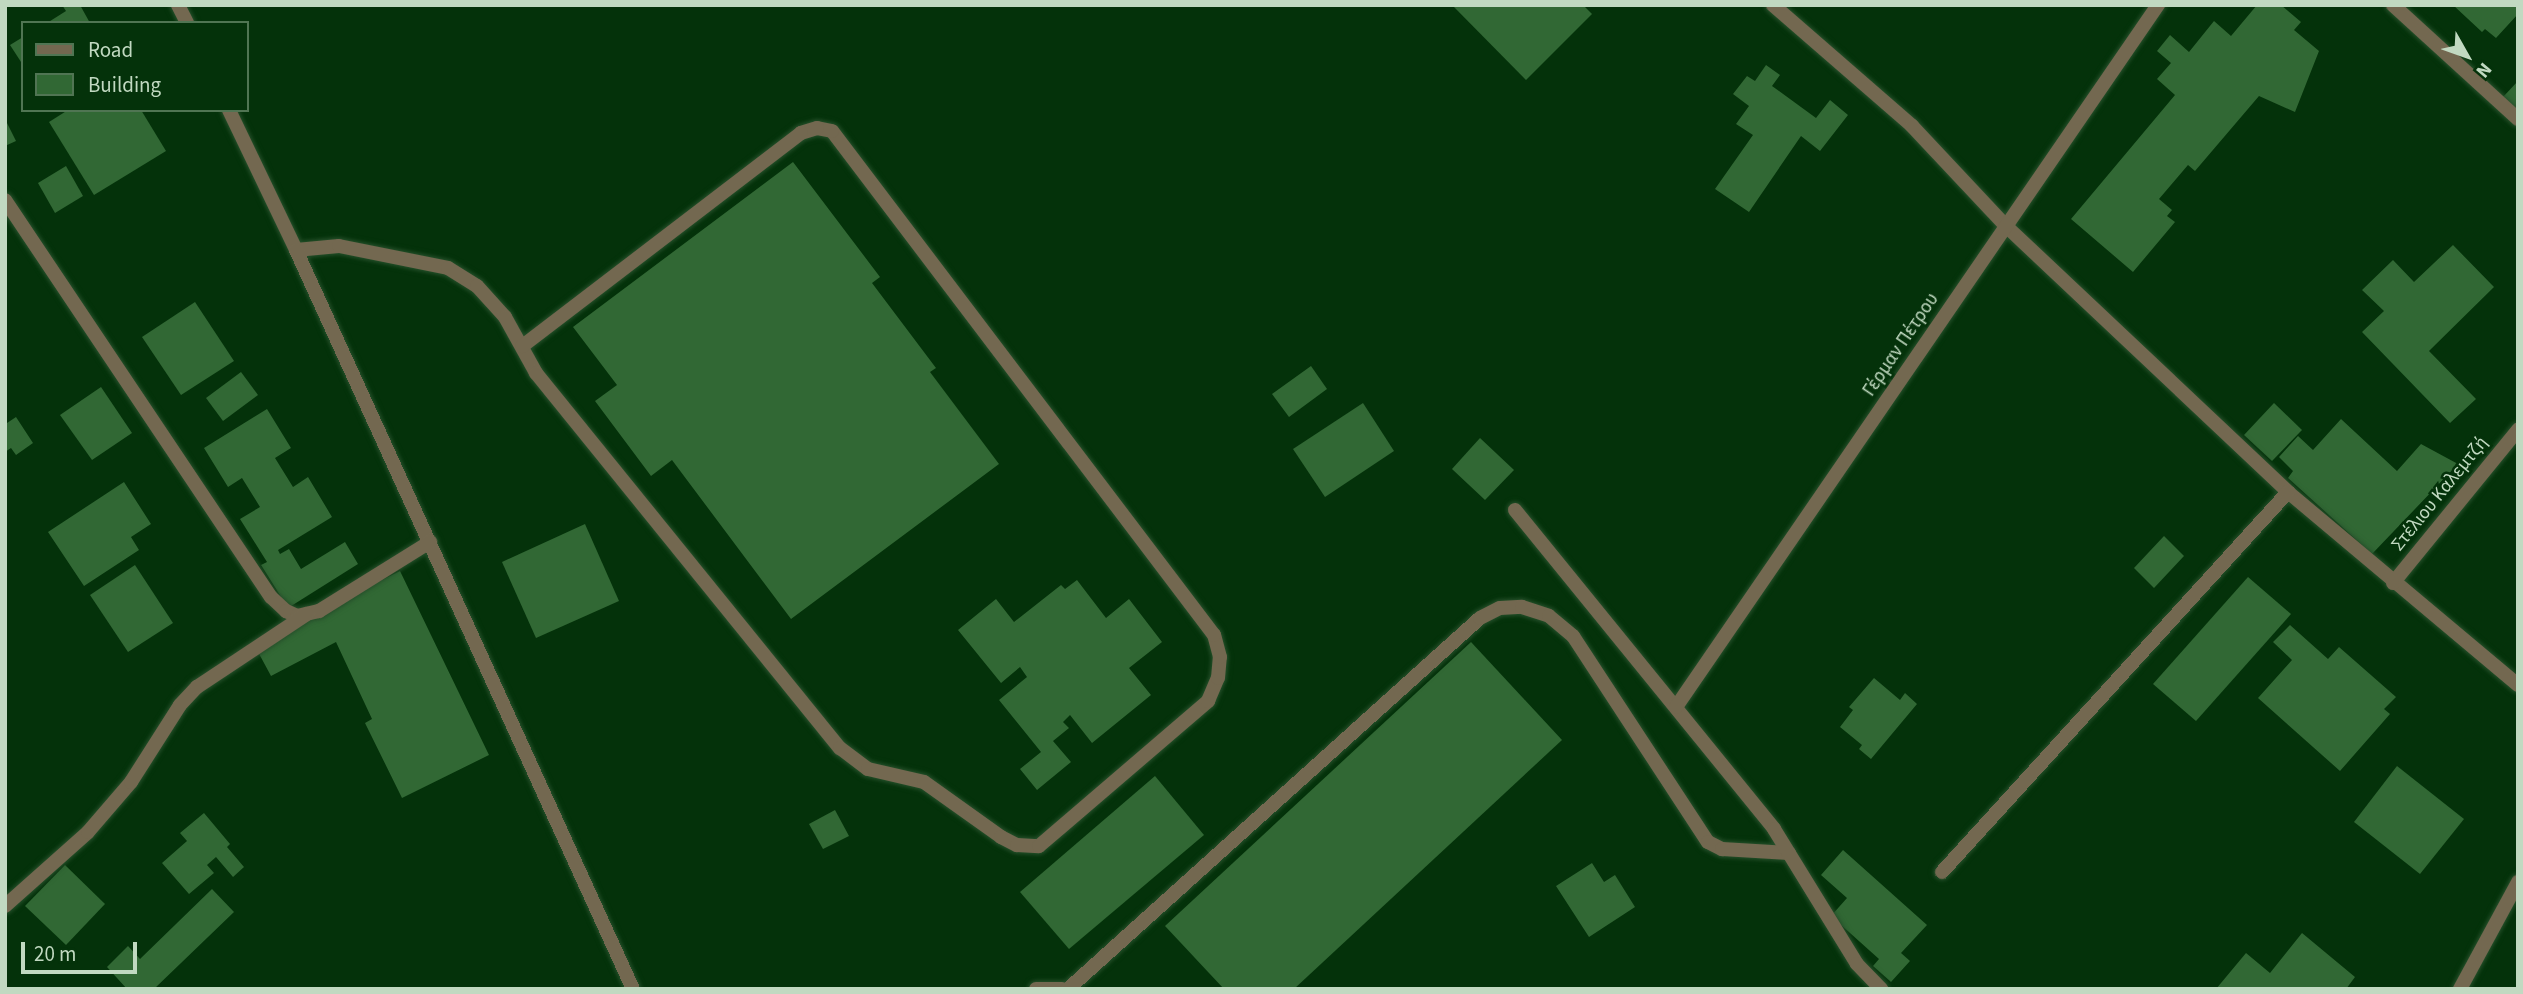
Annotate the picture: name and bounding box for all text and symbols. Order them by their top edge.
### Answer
legend [21,21,248,112]
north arrow [2432,21,2502,91]
text: Road [88,35,133,65]
text: N [2469,56,2498,83]
text: Building [88,70,161,100]
street label: Γέρμαν Πέτρου [1858,289,1944,401]
street label: Στέλιου Καλεμτζή [2387,432,2493,556]
scale bar [24,928,140,972]
text: 20 m [34,939,76,969]

